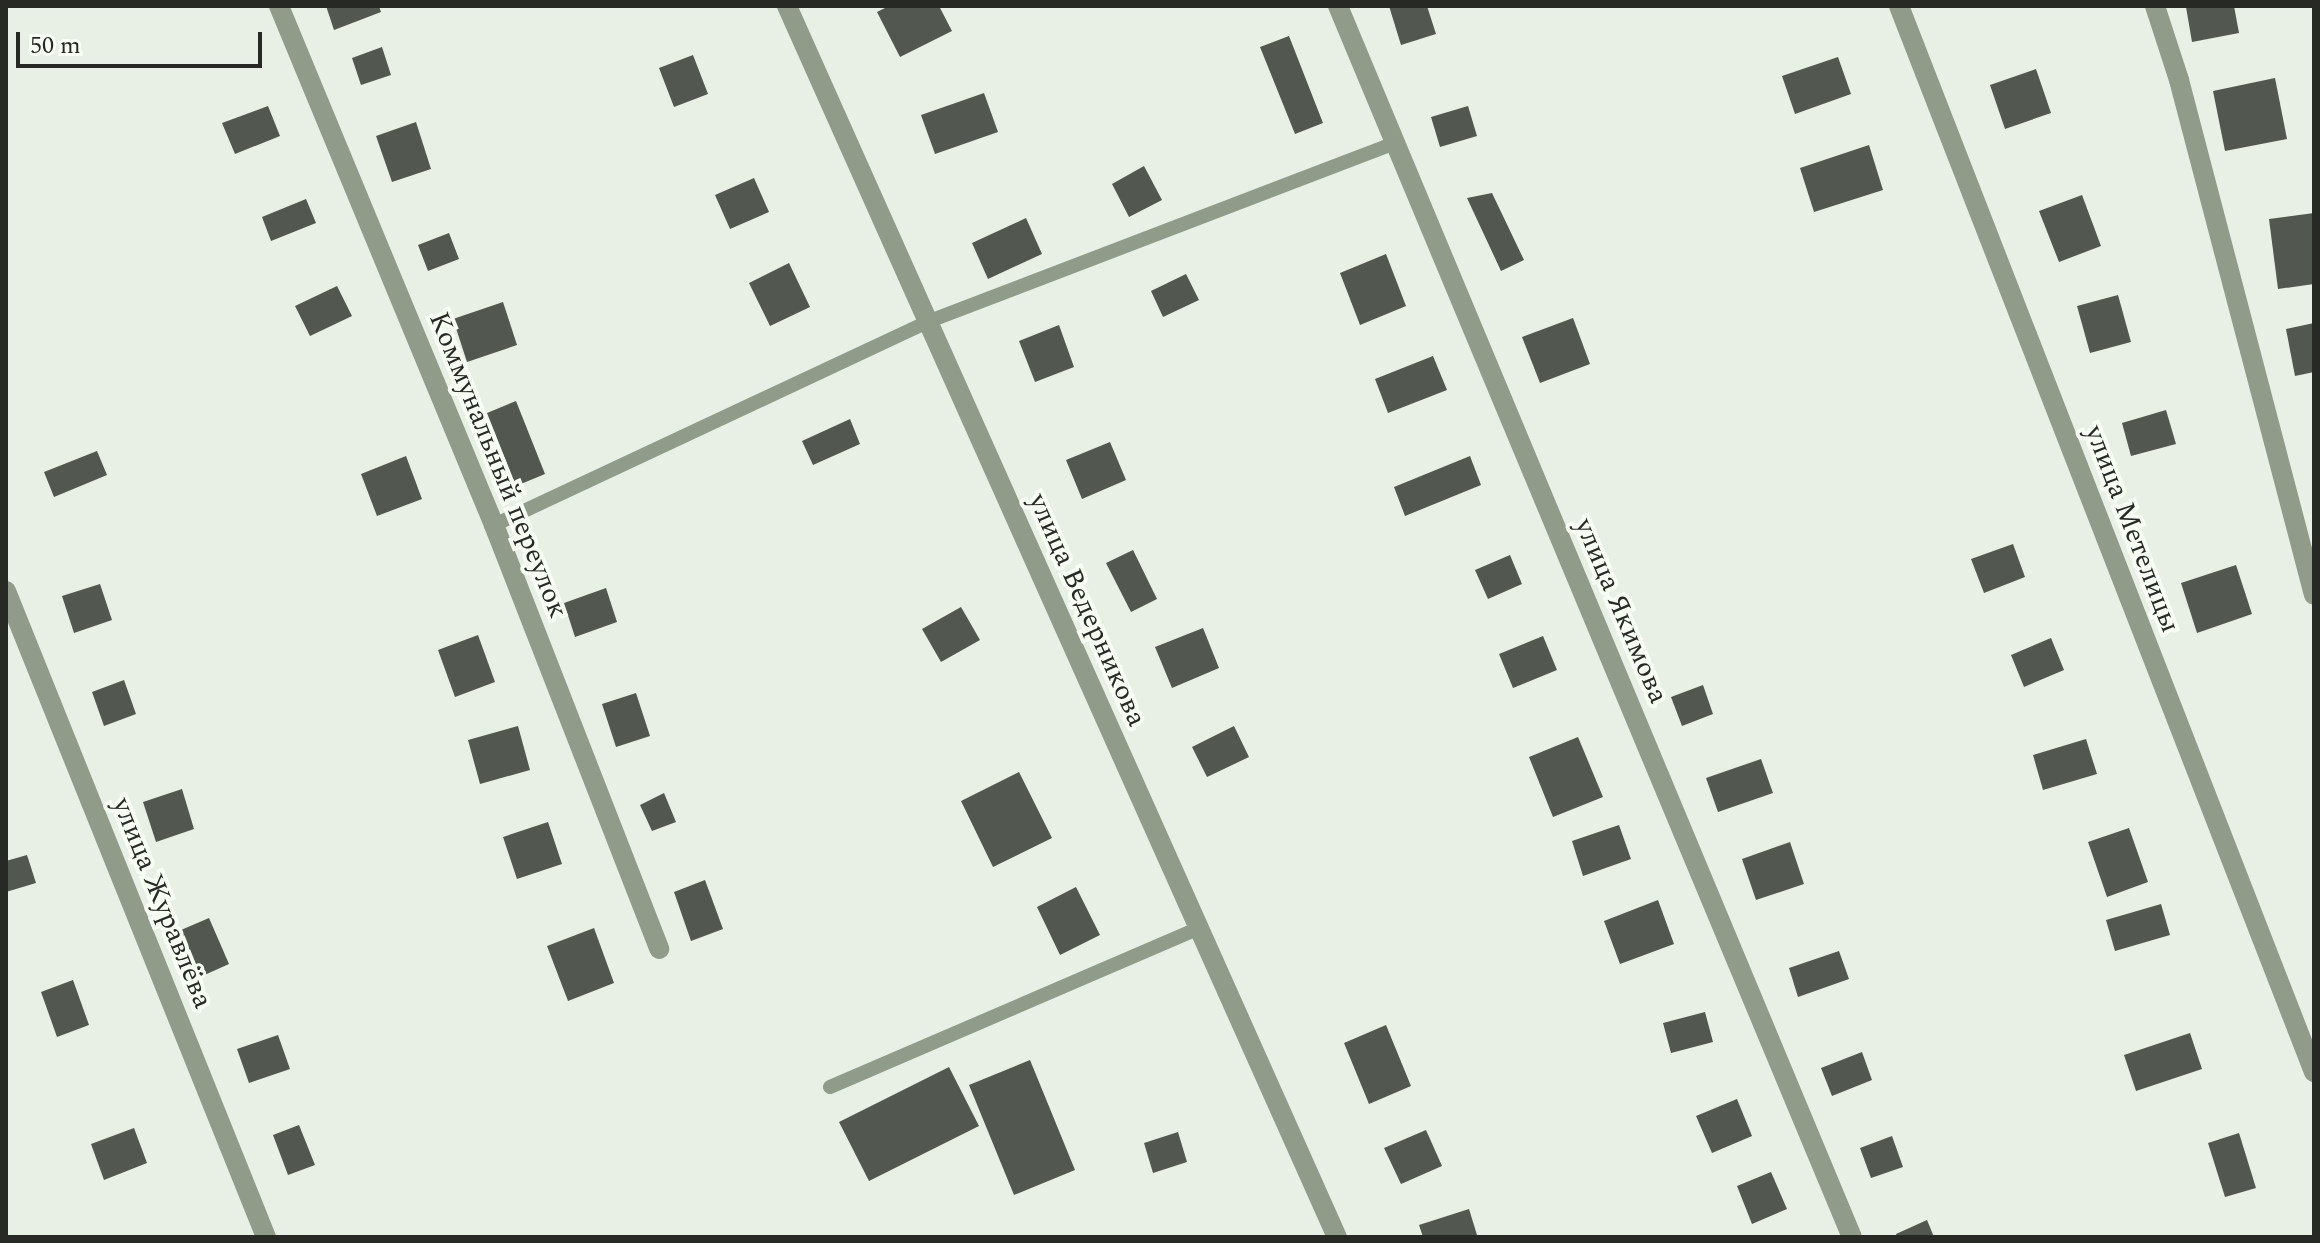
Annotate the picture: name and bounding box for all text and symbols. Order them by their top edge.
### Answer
scale bar [20,16,266,66]
text: 50 m [30,28,81,64]
street label: Коммунальный переулок [421,307,575,623]
street label: улица Метелицы [2077,421,2187,637]
street label: улица Ведерникова [1021,488,1153,732]
street label: улица Якимова [1567,513,1675,709]
street label: улица Журавлёва [104,793,220,1013]

